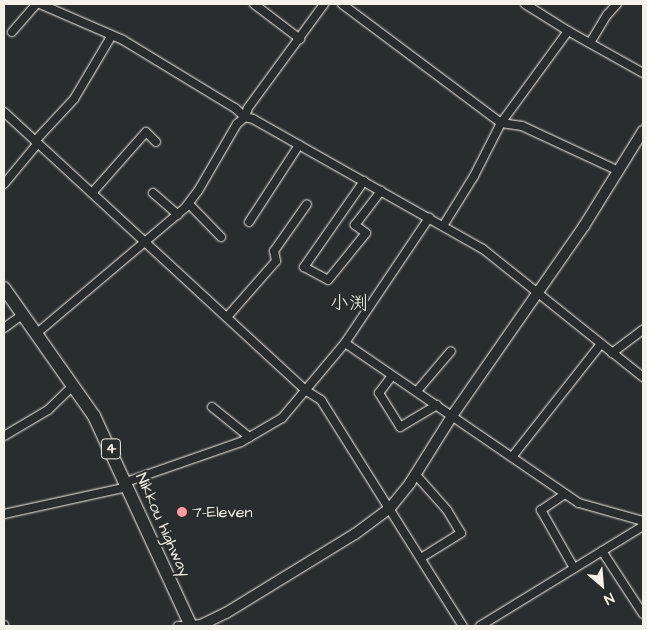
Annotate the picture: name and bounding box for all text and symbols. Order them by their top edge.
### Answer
district label: 小渕 [330,293,368,315]
road number: 4 [100,436,122,462]
street label: Nikkou highway [131,470,195,580]
place label: 7-Eleven [192,502,252,522]
marker: 7-Eleven [176,506,188,518]
north arrow [577,560,627,610]
text: N [600,587,617,609]

